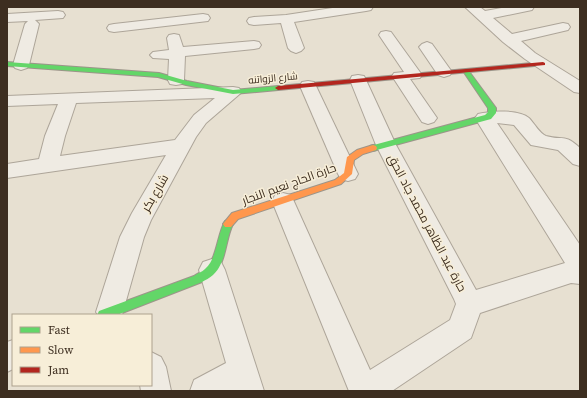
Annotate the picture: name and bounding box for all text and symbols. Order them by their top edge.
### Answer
street label: شارع الزواتنه [248,69,298,87]
street label: حارة عبد الظاهر محمد جاد الحق [384,151,470,295]
street label: حارة الحاج نعيم النجار [239,160,338,209]
street label: شارع بكر [137,171,172,216]
legend [12,314,152,386]
text: Fast [48,322,70,338]
text: Slow [48,342,74,358]
text: Jam [47,362,69,378]

